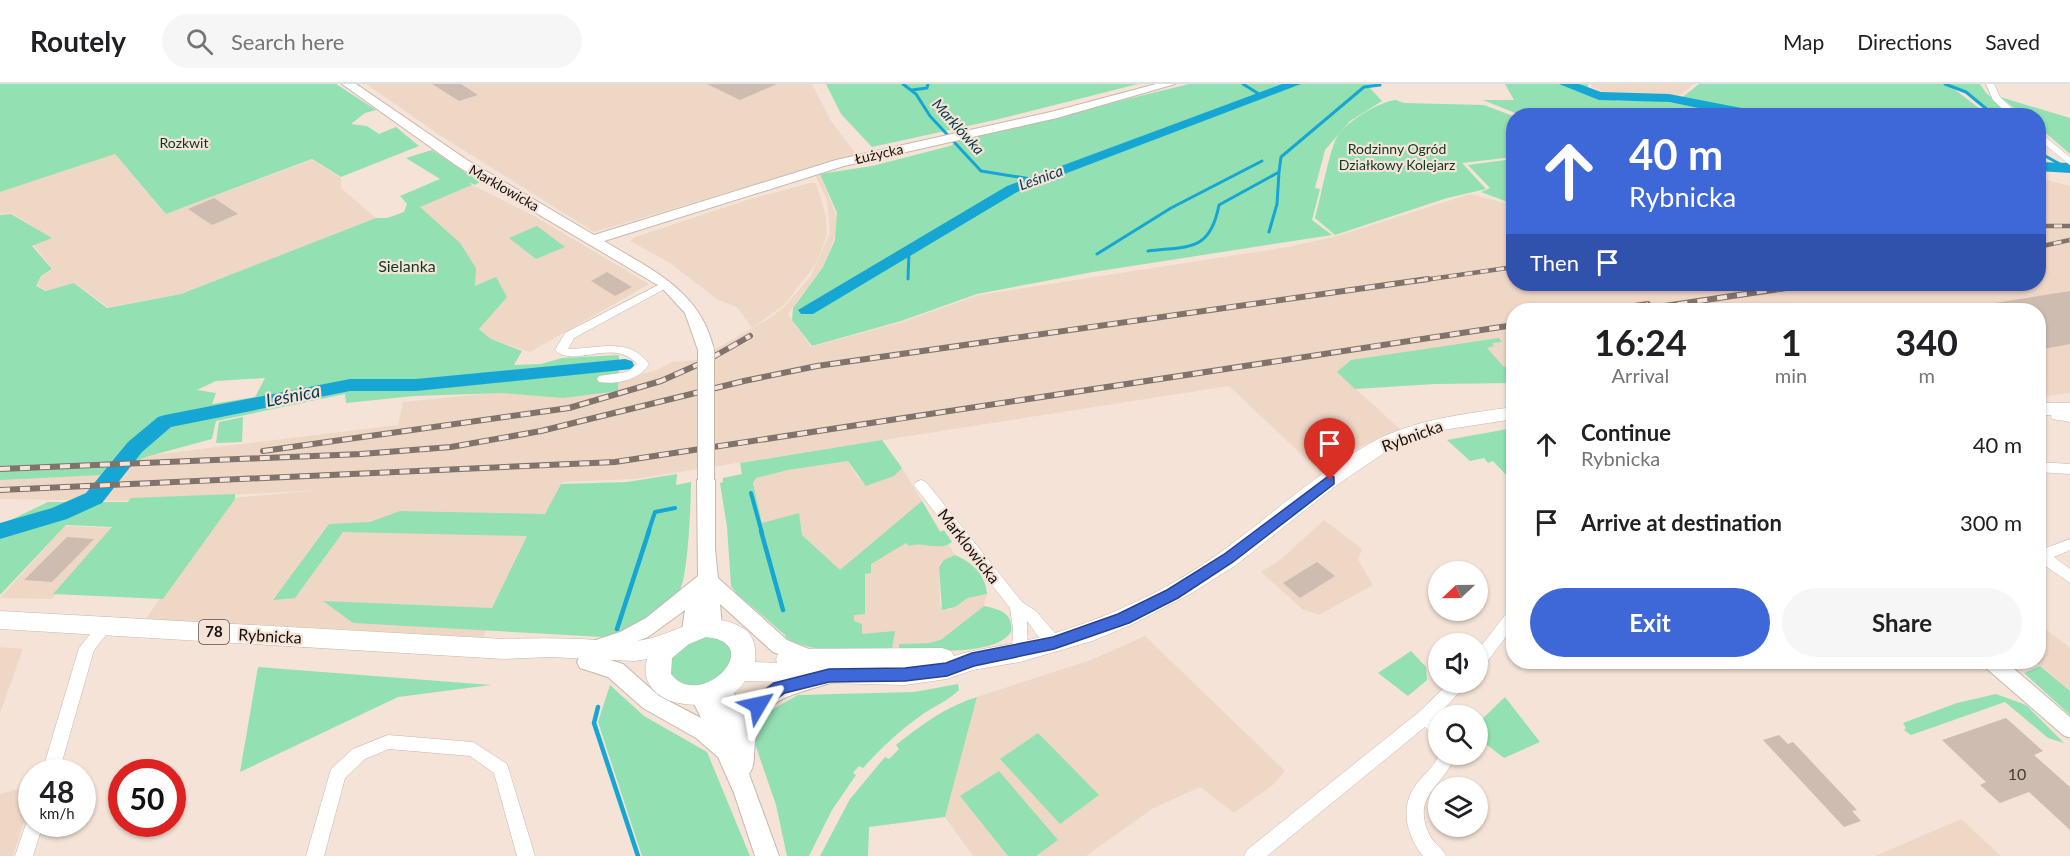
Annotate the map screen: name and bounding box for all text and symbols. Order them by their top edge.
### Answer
search box [162,14,582,68]
text: Routely [30,24,126,58]
icon: search [183,25,216,58]
text: Search here [231,28,344,55]
text: Map [1783,29,1824,54]
text: Directions [1857,29,1952,54]
text: Saved [1985,29,2040,54]
water label: Marklówka [929,95,989,158]
text: 40 m [1629,129,1723,179]
icon: ahead [1530,132,1608,210]
park label: Rozkwit [160,134,208,151]
street label: Łużycka [853,140,905,167]
park label: Rodzinny Ogród Działkowy Kolejarz [1339,140,1455,173]
street label: Marklowicka [466,161,542,214]
water label: Leśnica [1016,161,1065,193]
text: Rybnicka [1629,180,1736,213]
icon: arrive [1591,246,1624,279]
text: Then [1530,249,1579,276]
park label: Sielanka [378,256,436,275]
text: 16:24 [1594,320,1687,364]
text: 1 [1781,320,1802,364]
text: 340 [1895,320,1958,364]
text: Arrival [1612,363,1669,387]
text: min [1775,363,1807,387]
text: m [1918,363,1935,387]
water label: Leśnica [264,379,322,411]
street label: Rybnicka [1379,416,1445,455]
pin [1304,418,1355,480]
text: Continue [1581,419,1671,446]
icon: arrive [1313,427,1346,460]
icon: ahead [1530,428,1563,461]
text: 40 m [1973,431,2022,458]
text: Rybnicka [1581,446,1660,470]
street label: Marklowicka [934,505,1004,587]
icon: arrive [1530,506,1563,539]
text: Arrive at destination [1581,509,1782,536]
text: 300 m [1960,509,2022,536]
north arrow [1428,561,1488,621]
map controls [1428,561,1488,837]
button: Exit [1530,588,1770,657]
button: Share [1782,588,2022,657]
road number: 78 [199,620,229,644]
street label: Rybnicka [238,624,302,647]
button: sound [1428,633,1488,693]
position arrow [726,673,790,737]
button: search [1428,705,1488,765]
speed limit sign: 50 [108,759,186,837]
house number: 10 [2008,764,2026,783]
text: 48 [40,773,74,809]
button: layers [1428,777,1488,837]
text: km/h [39,804,75,822]

